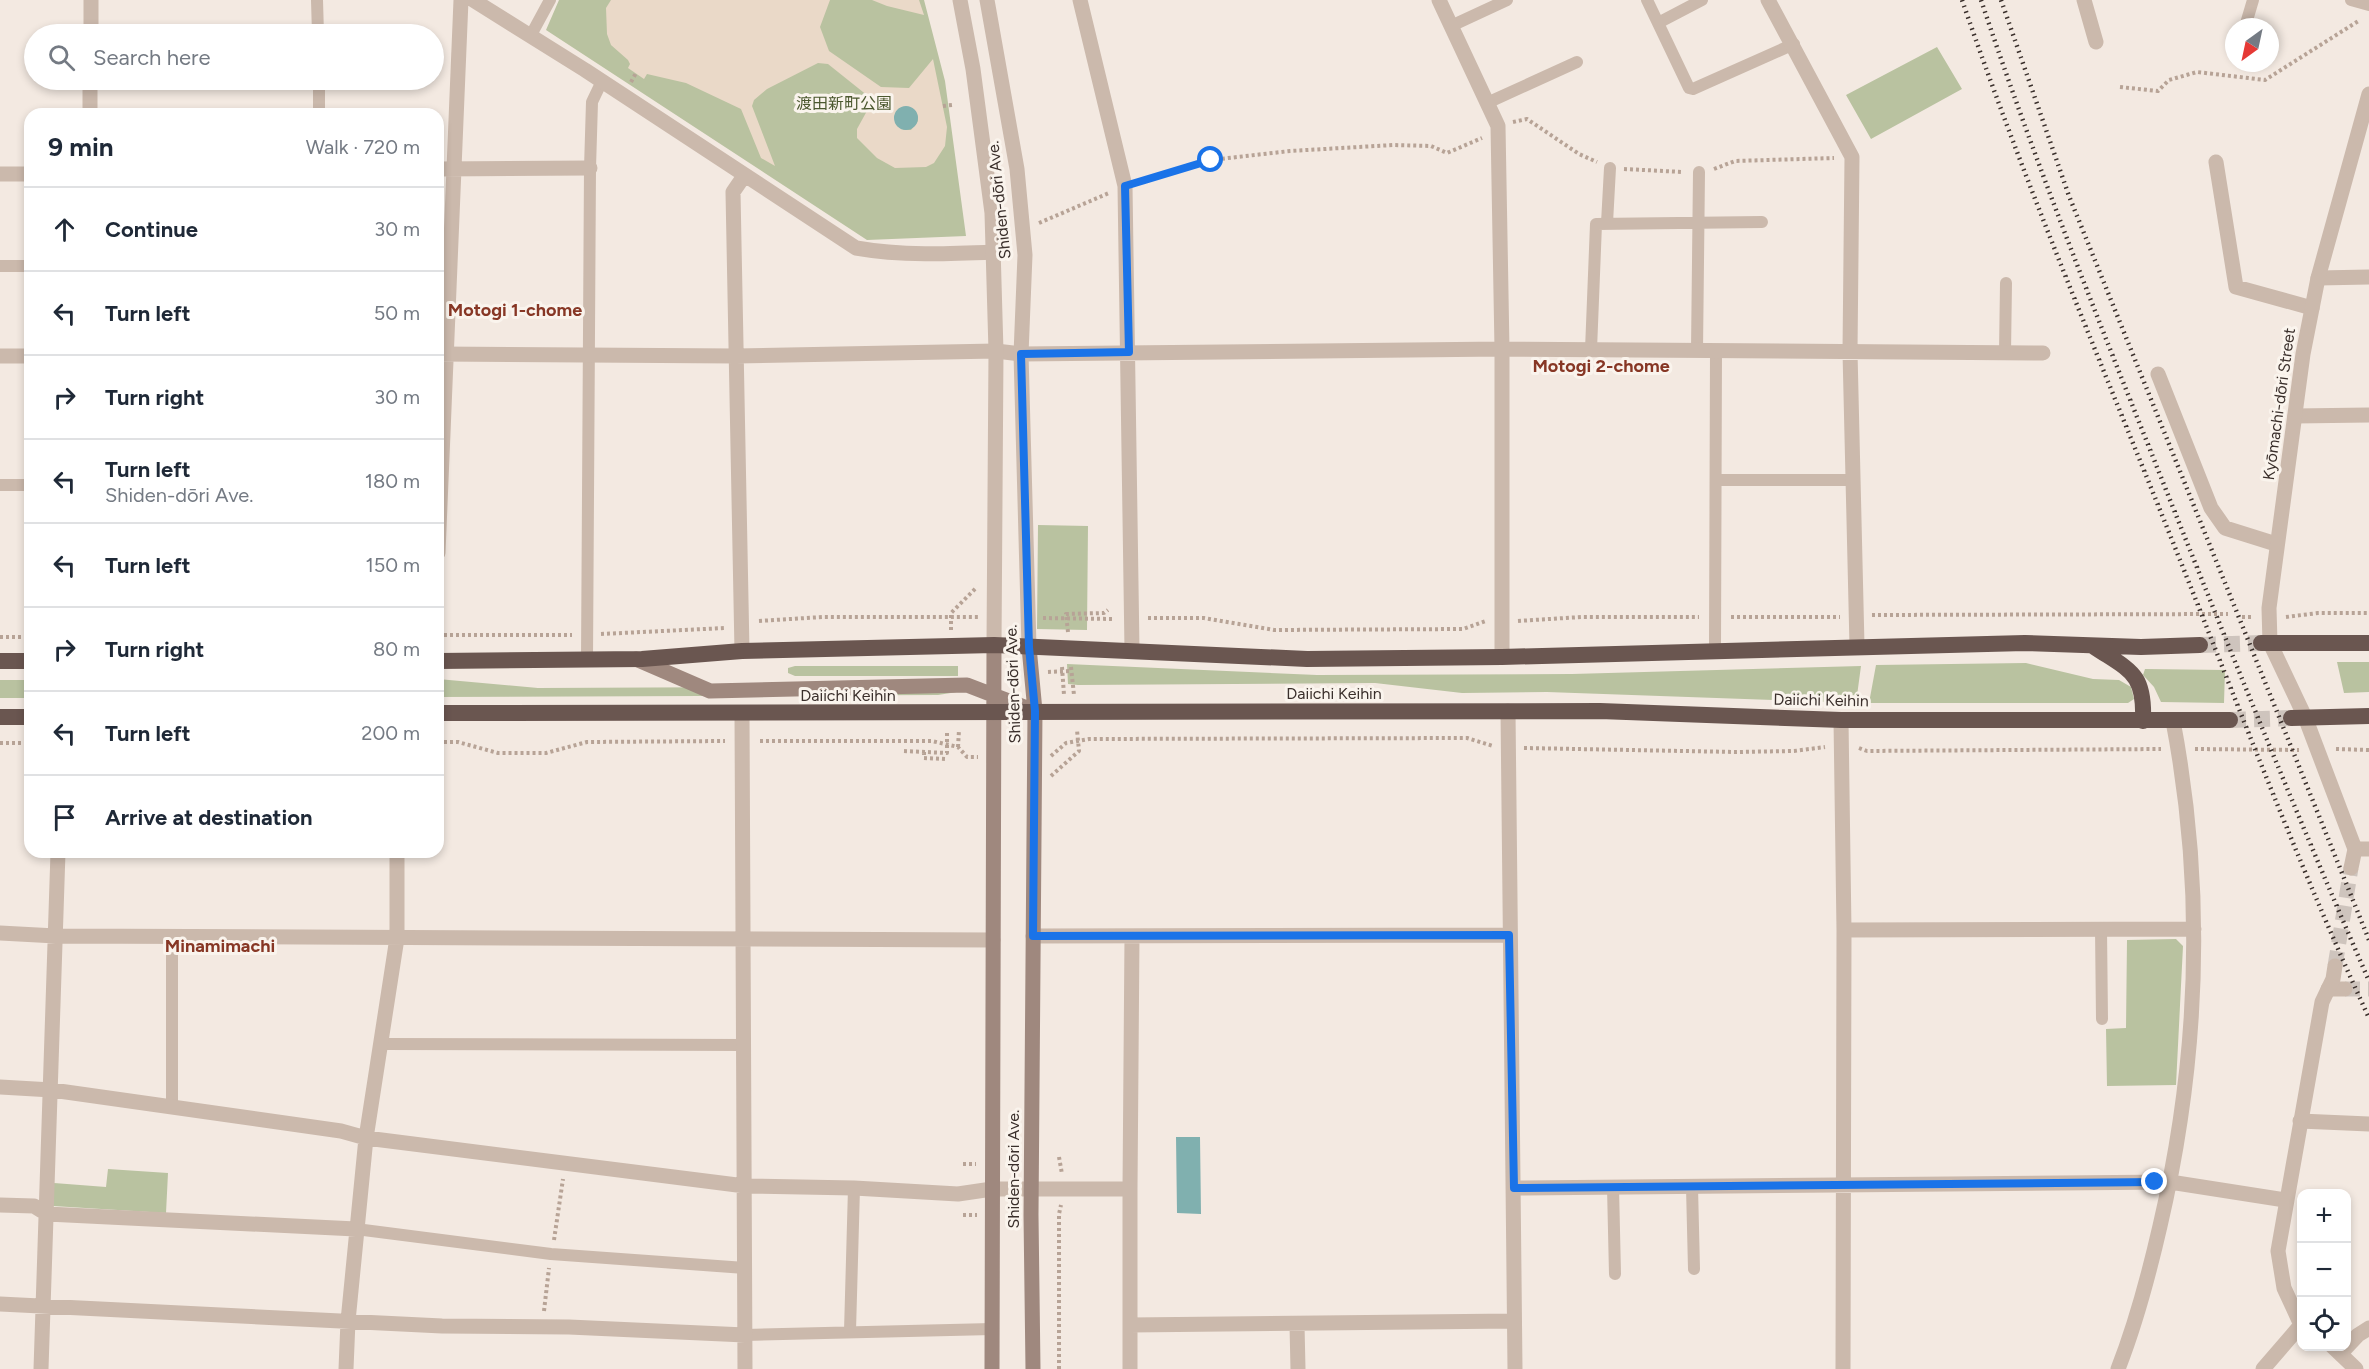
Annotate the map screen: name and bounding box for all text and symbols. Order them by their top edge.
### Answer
north arrow [2225,18,2279,72]
search box [24,24,444,90]
icon: search [45,41,78,74]
text: Search here [93,44,211,71]
park label: 渡田新町公園 [796,94,892,113]
text: 9 min [48,131,114,163]
text: Walk · 720 m [306,135,420,159]
street label: Shiden-dōri Ave. [983,140,1015,260]
route start [1197,146,1223,172]
icon: ahead [48,213,81,246]
text: Continue [105,216,198,243]
text: 30 m [374,217,420,241]
icon: left [48,297,81,330]
district label: Motogi 1-chome [448,299,582,321]
text: Turn left [105,300,191,327]
text: 50 m [374,301,420,325]
street label: Kyōmachi-dōri Street [2259,327,2299,481]
district label: Motogi 2-chome [1532,355,1670,377]
icon: right [48,381,81,414]
text: Turn right [105,384,204,411]
text: 30 m [374,385,420,409]
text: Turn left [105,456,191,483]
icon: left [48,465,81,498]
text: 180 m [365,469,420,493]
text: Shiden-dōri Ave. [105,483,253,507]
icon: left [48,549,81,582]
text: Turn left [105,552,191,579]
text: 150 m [365,553,420,577]
street label: Shiden-dōri Ave. [1001,624,1025,744]
icon: right [48,633,81,666]
text: Turn right [105,636,204,663]
text: 80 m [373,637,420,661]
street label: Daiichi Keihin [1286,684,1382,703]
street label: Daiichi Keihin [800,686,896,705]
street label: Daiichi Keihin [1773,690,1869,710]
icon: left [48,717,81,750]
text: Turn left [105,720,191,747]
text: 200 m [361,721,420,745]
icon: arrive [48,801,81,834]
text: Arrive at destination [105,804,313,831]
district label: Minamimachi [165,935,275,957]
street label: Shiden-dōri Ave. [1004,1110,1023,1228]
route end [2141,1168,2167,1194]
map controls [2297,1189,2351,1351]
button: + [2297,1189,2351,1243]
button: − [2297,1243,2351,1297]
button: locate [2297,1297,2351,1351]

